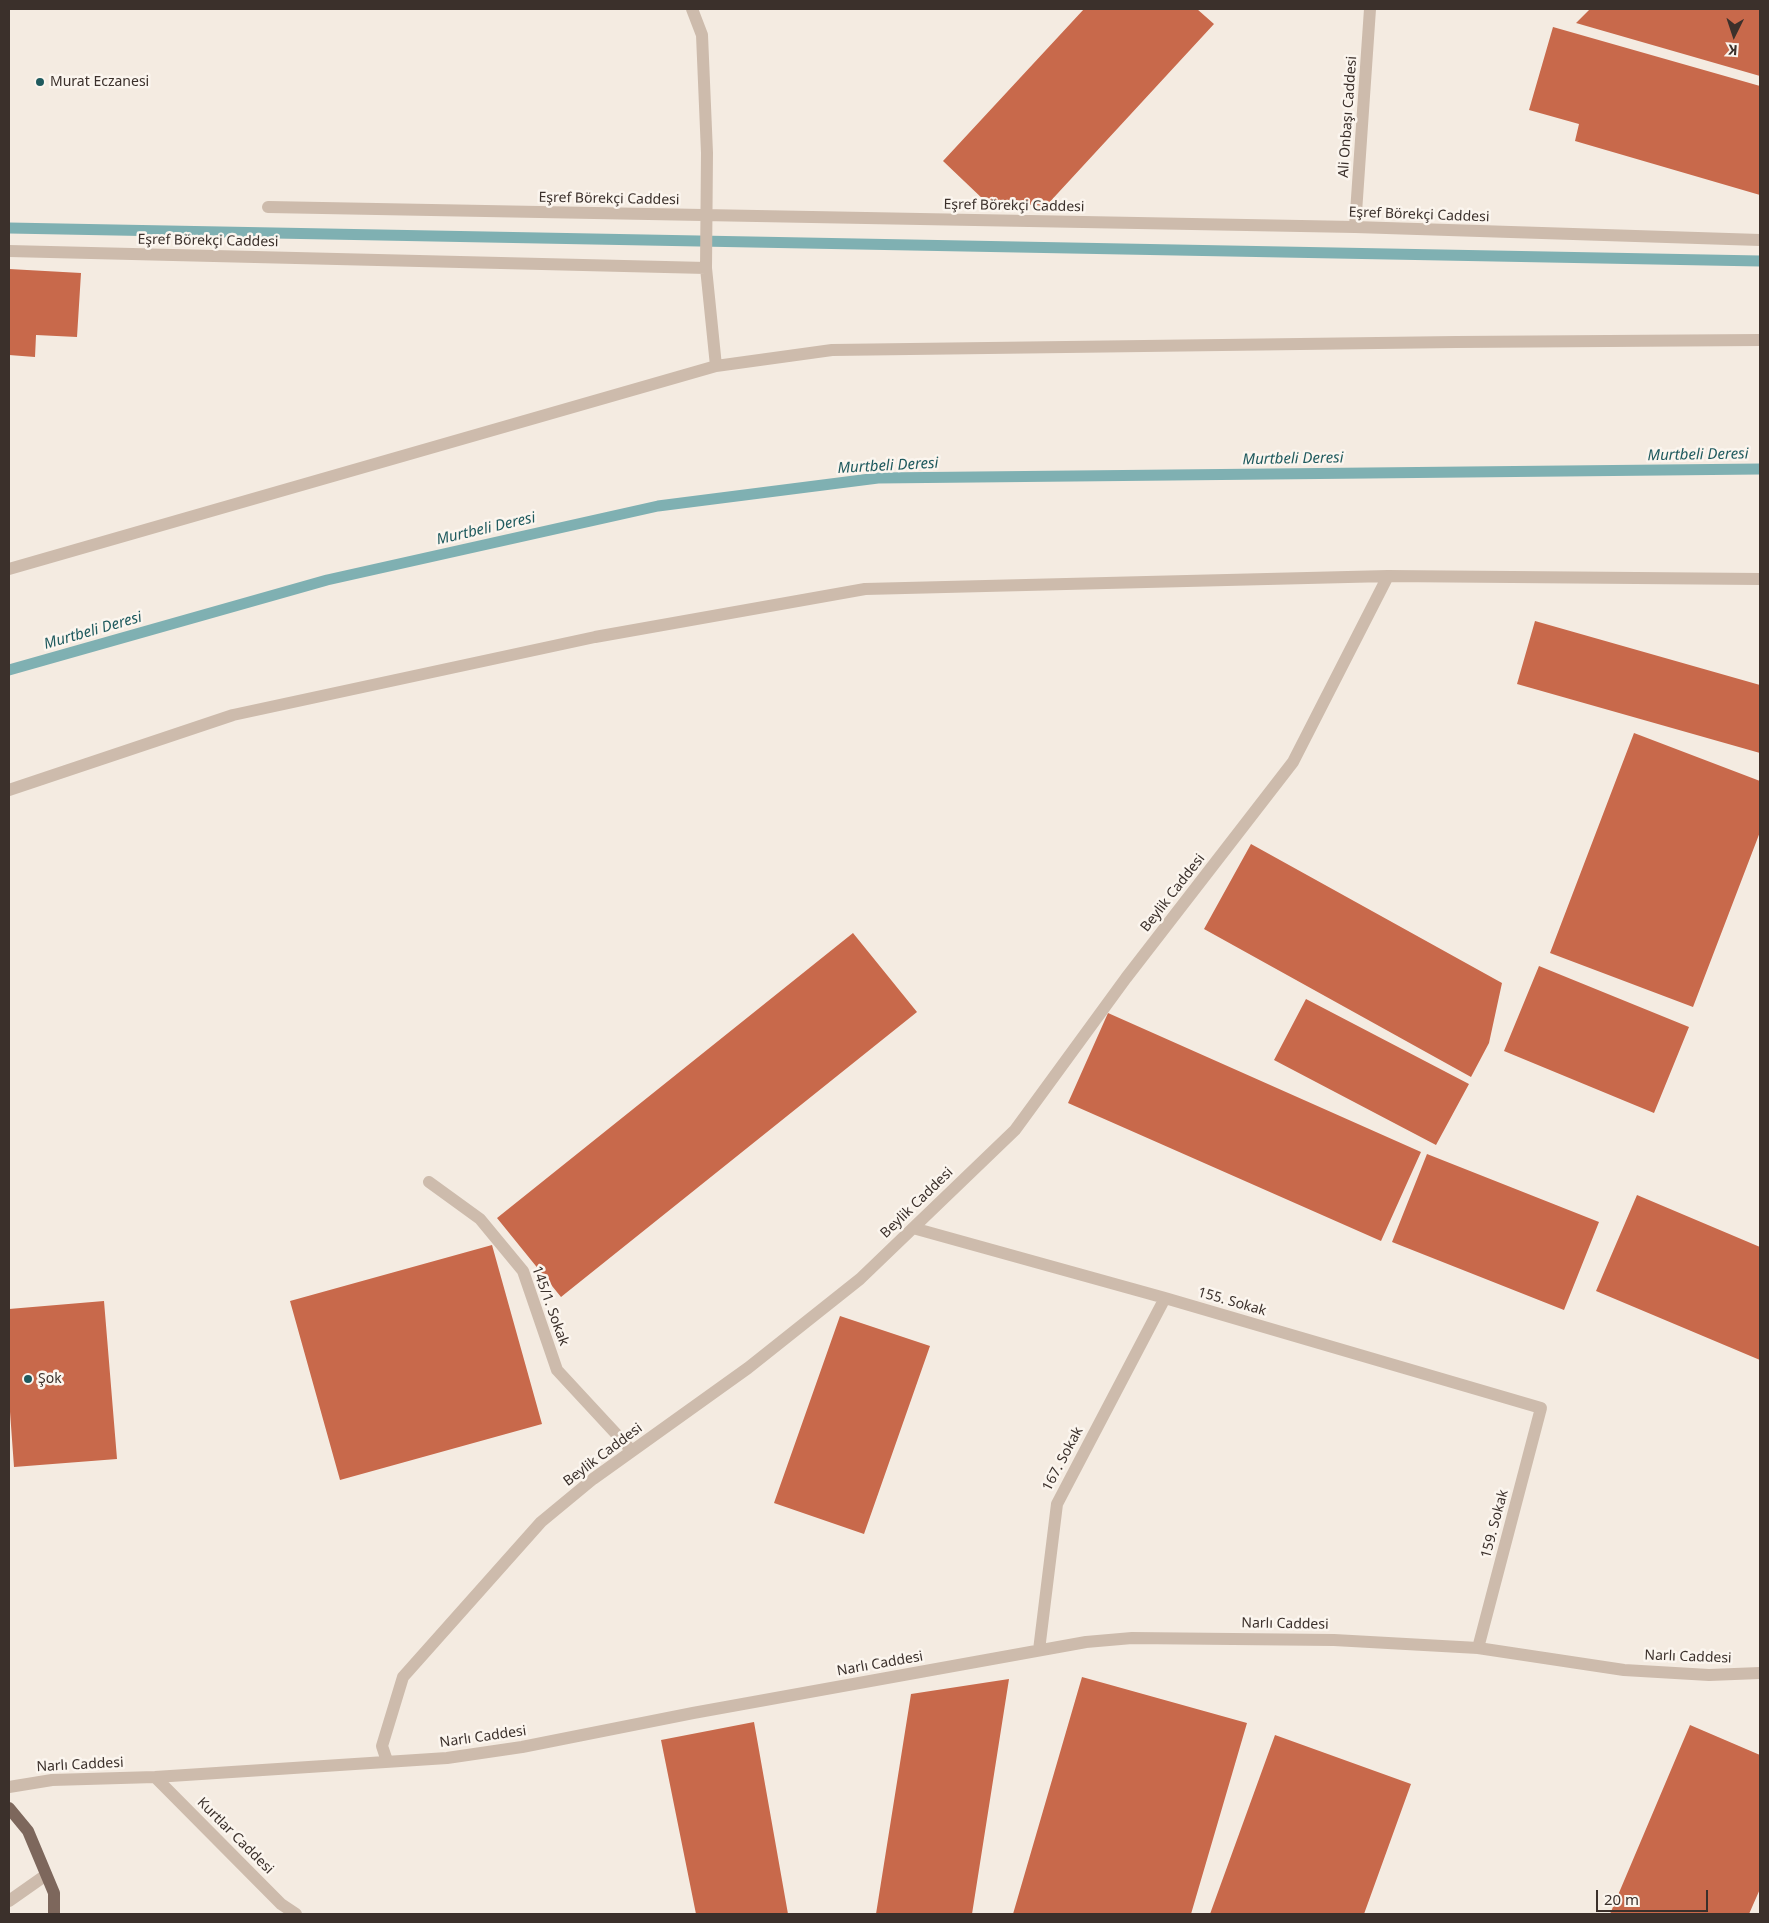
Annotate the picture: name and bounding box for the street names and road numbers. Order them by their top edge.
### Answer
street label: Ali Onbaşı Caddesi [1335,56,1361,178]
street label: Eşref Börekçi Caddesi [538,189,680,209]
street label: Eşref Börekçi Caddesi [943,196,1085,216]
street label: Eşref Börekçi Caddesi [1348,204,1490,226]
street label: Eşref Börekçi Caddesi [137,231,279,251]
street label: Beylik Caddesi [1137,851,1209,935]
street label: Beylik Caddesi [877,1164,957,1242]
street label: 145/1. Sokak [528,1264,572,1348]
street label: 155. Sokak [1196,1284,1268,1320]
street label: Beylik Caddesi [560,1420,646,1490]
street label: 167. Sokak [1039,1424,1087,1494]
street label: 159. Sokak [1478,1488,1512,1560]
street label: Narlı Caddesi [1241,1615,1329,1633]
street label: Narlı Caddesi [1644,1647,1732,1667]
street label: Narlı Caddesi [836,1648,924,1680]
street label: Narlı Caddesi [439,1723,527,1751]
street label: Narlı Caddesi [36,1754,124,1776]
street label: Kurtlar Caddesi [193,1794,277,1878]

